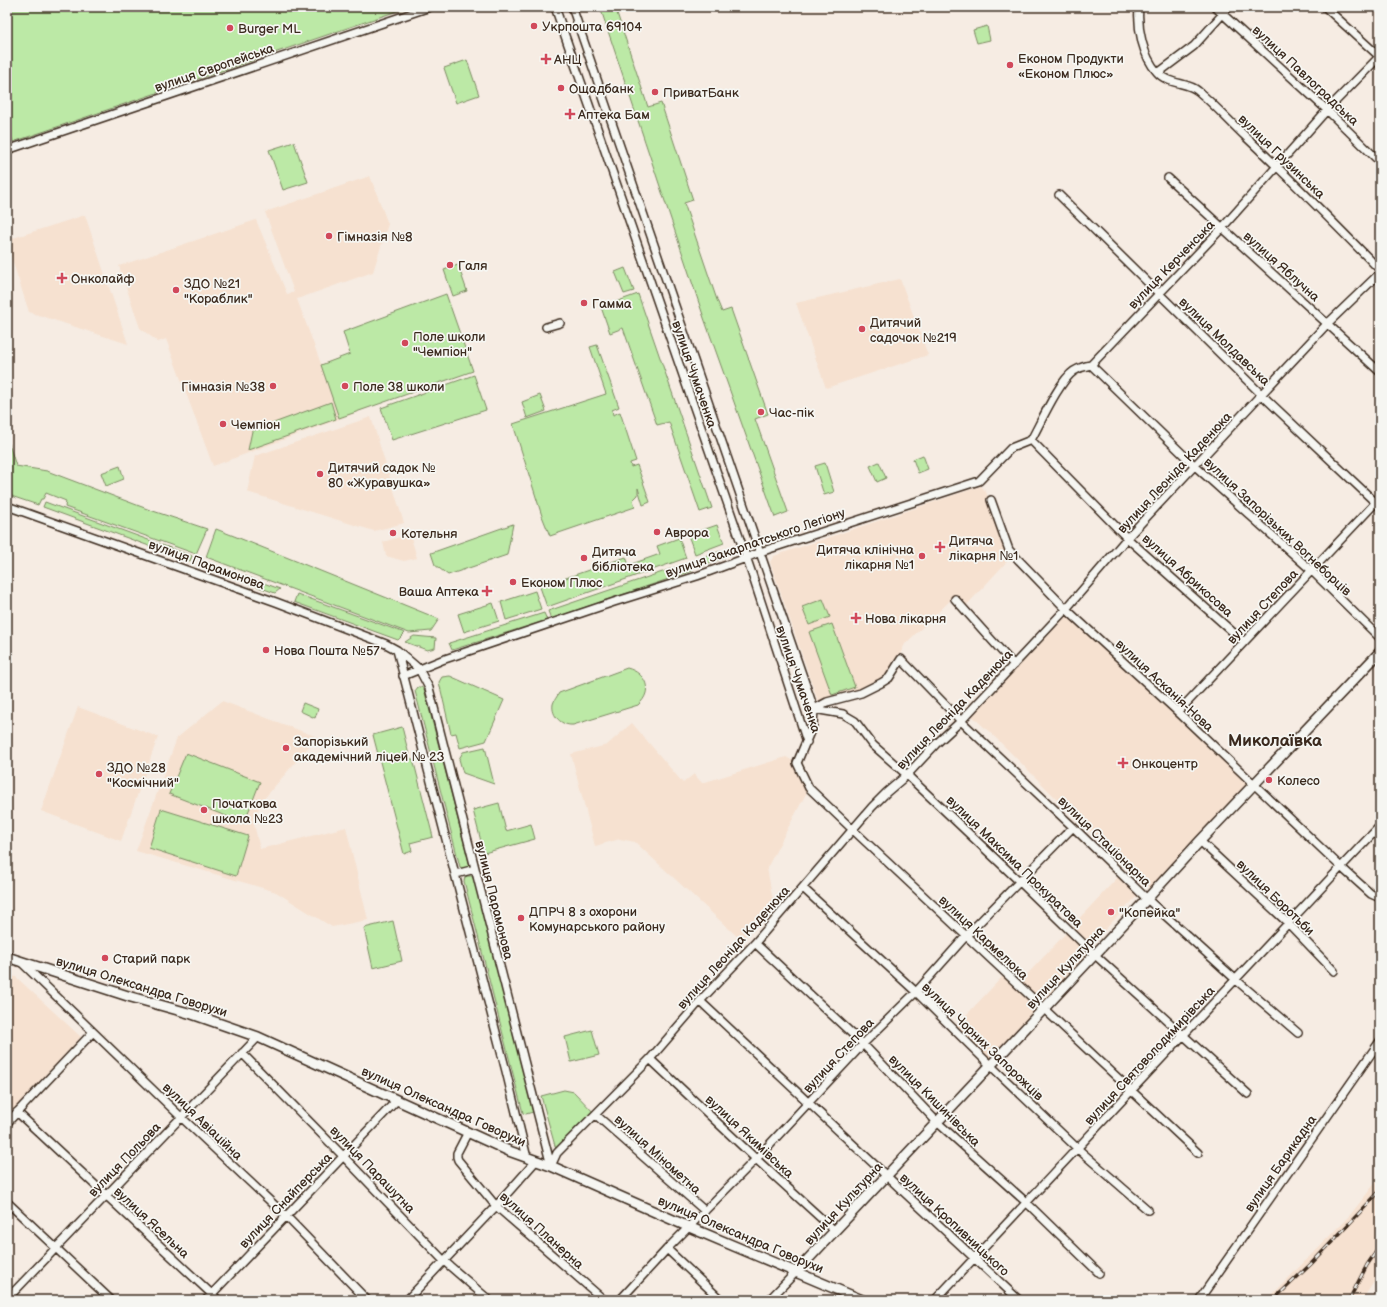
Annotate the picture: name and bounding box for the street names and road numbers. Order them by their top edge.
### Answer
street label: вулиця Павлоградська [1249,22,1362,129]
street label: вулиця Європейська [153,40,276,96]
street label: вулиця Грузинська [1235,111,1328,202]
street label: вулиця Керченська [1125,217,1218,312]
street label: вулиця Яблучна [1240,228,1323,305]
street label: вулиця Молдавська [1175,294,1273,389]
street label: вулиця Чумаченка [668,319,720,430]
street label: вулиця Леоніда Каденюка [1114,408,1235,537]
street label: вулиця Запорізьких Вогнеборців [1200,454,1355,599]
street label: вулиця Закарпатського Легіону [663,505,847,581]
street label: вулиця Абрикосова [1139,531,1236,621]
street label: вулиця Парамонова [146,537,267,593]
street label: вулиця Степова [1224,566,1302,648]
street label: вулиця Чумаченка [772,624,824,735]
street label: вулиця Асканія-Нова [1112,636,1217,735]
street label: вулиця Леоніда Каденюка [893,646,1016,773]
street label: вулиця Максима Прокуратова [943,792,1086,931]
street label: вулиця Стаціонарна [1054,793,1154,890]
street label: вулиця Парамонова [471,839,517,962]
street label: вулиця Боротьби [1233,856,1318,939]
street label: вулиця Леоніда Каденюка [674,882,794,1013]
street label: вулиця Кармелюка [935,892,1032,984]
street label: вулиця Культурна [1023,923,1108,1012]
street label: вулиця Олександра Говорухи [54,953,229,1021]
street label: вулиця Чорних Запорожців [918,979,1047,1104]
street label: вулиця Святоволодимирівська [1081,983,1219,1128]
street label: вулиця Степова [800,1015,878,1097]
street label: вулиця Кишинівська [885,1051,984,1150]
street label: вулиця Олександра Говорухи [359,1063,528,1150]
street label: вулиця Авіаційна [159,1080,246,1164]
street label: вулиця Якимівська [702,1092,797,1182]
street label: вулиця Мінометна [611,1112,704,1198]
street label: вулиця Барикадна [1241,1112,1320,1215]
street label: вулиця Польова [85,1119,164,1200]
street label: вулиця Парашутна [326,1123,418,1217]
street label: вулиця Снайперська [236,1149,336,1252]
street label: вулиця Культурна [801,1159,886,1248]
street label: вулиця Кропивницького [896,1170,1012,1280]
street label: вулиця Ясельна [110,1184,193,1262]
street label: вулиця Планерна [496,1189,587,1273]
street label: вулиця Олександра Говорухи [655,1193,826,1277]

